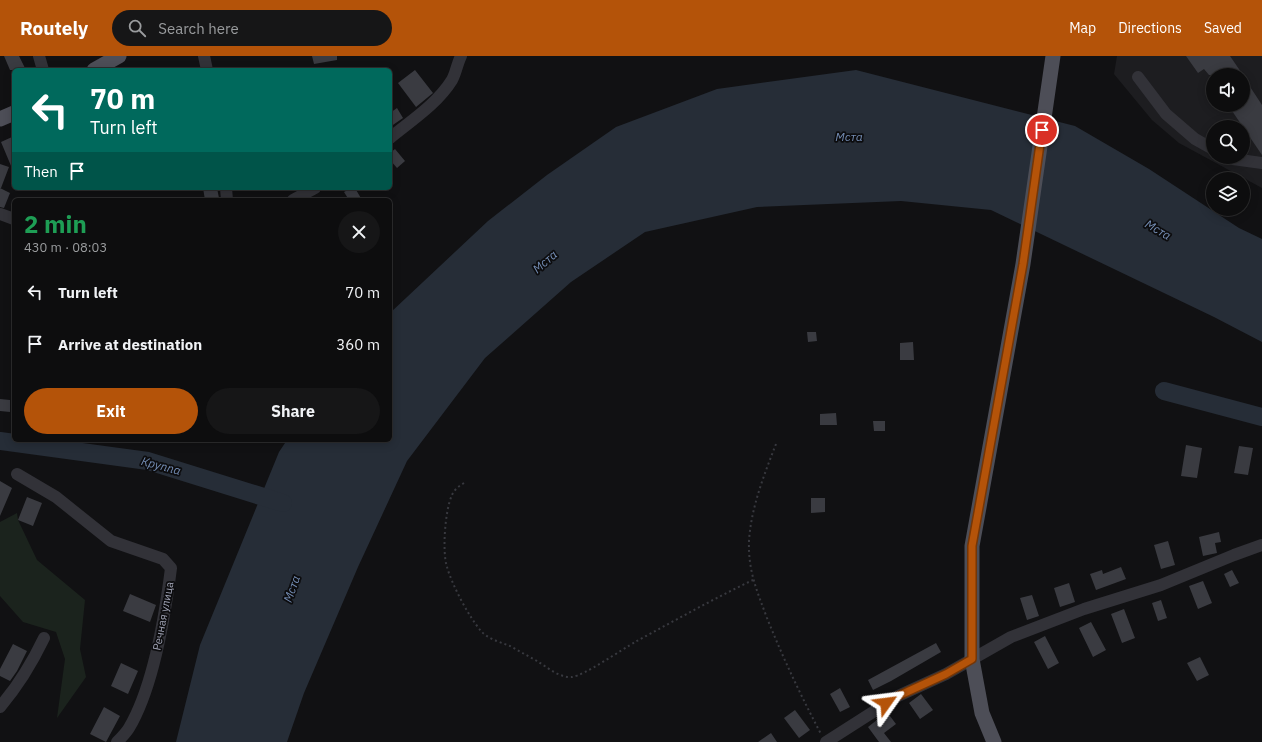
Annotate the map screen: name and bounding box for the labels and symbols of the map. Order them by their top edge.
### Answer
pin [1025,113,1059,147]
water label: Мста [835,129,863,144]
water label: Мста [1143,216,1174,243]
water label: Мста [529,247,560,276]
water label: Круппа [140,453,183,478]
water label: Мста [280,573,303,604]
street label: Речная улица [149,580,177,652]
position arrow [865,682,907,724]

